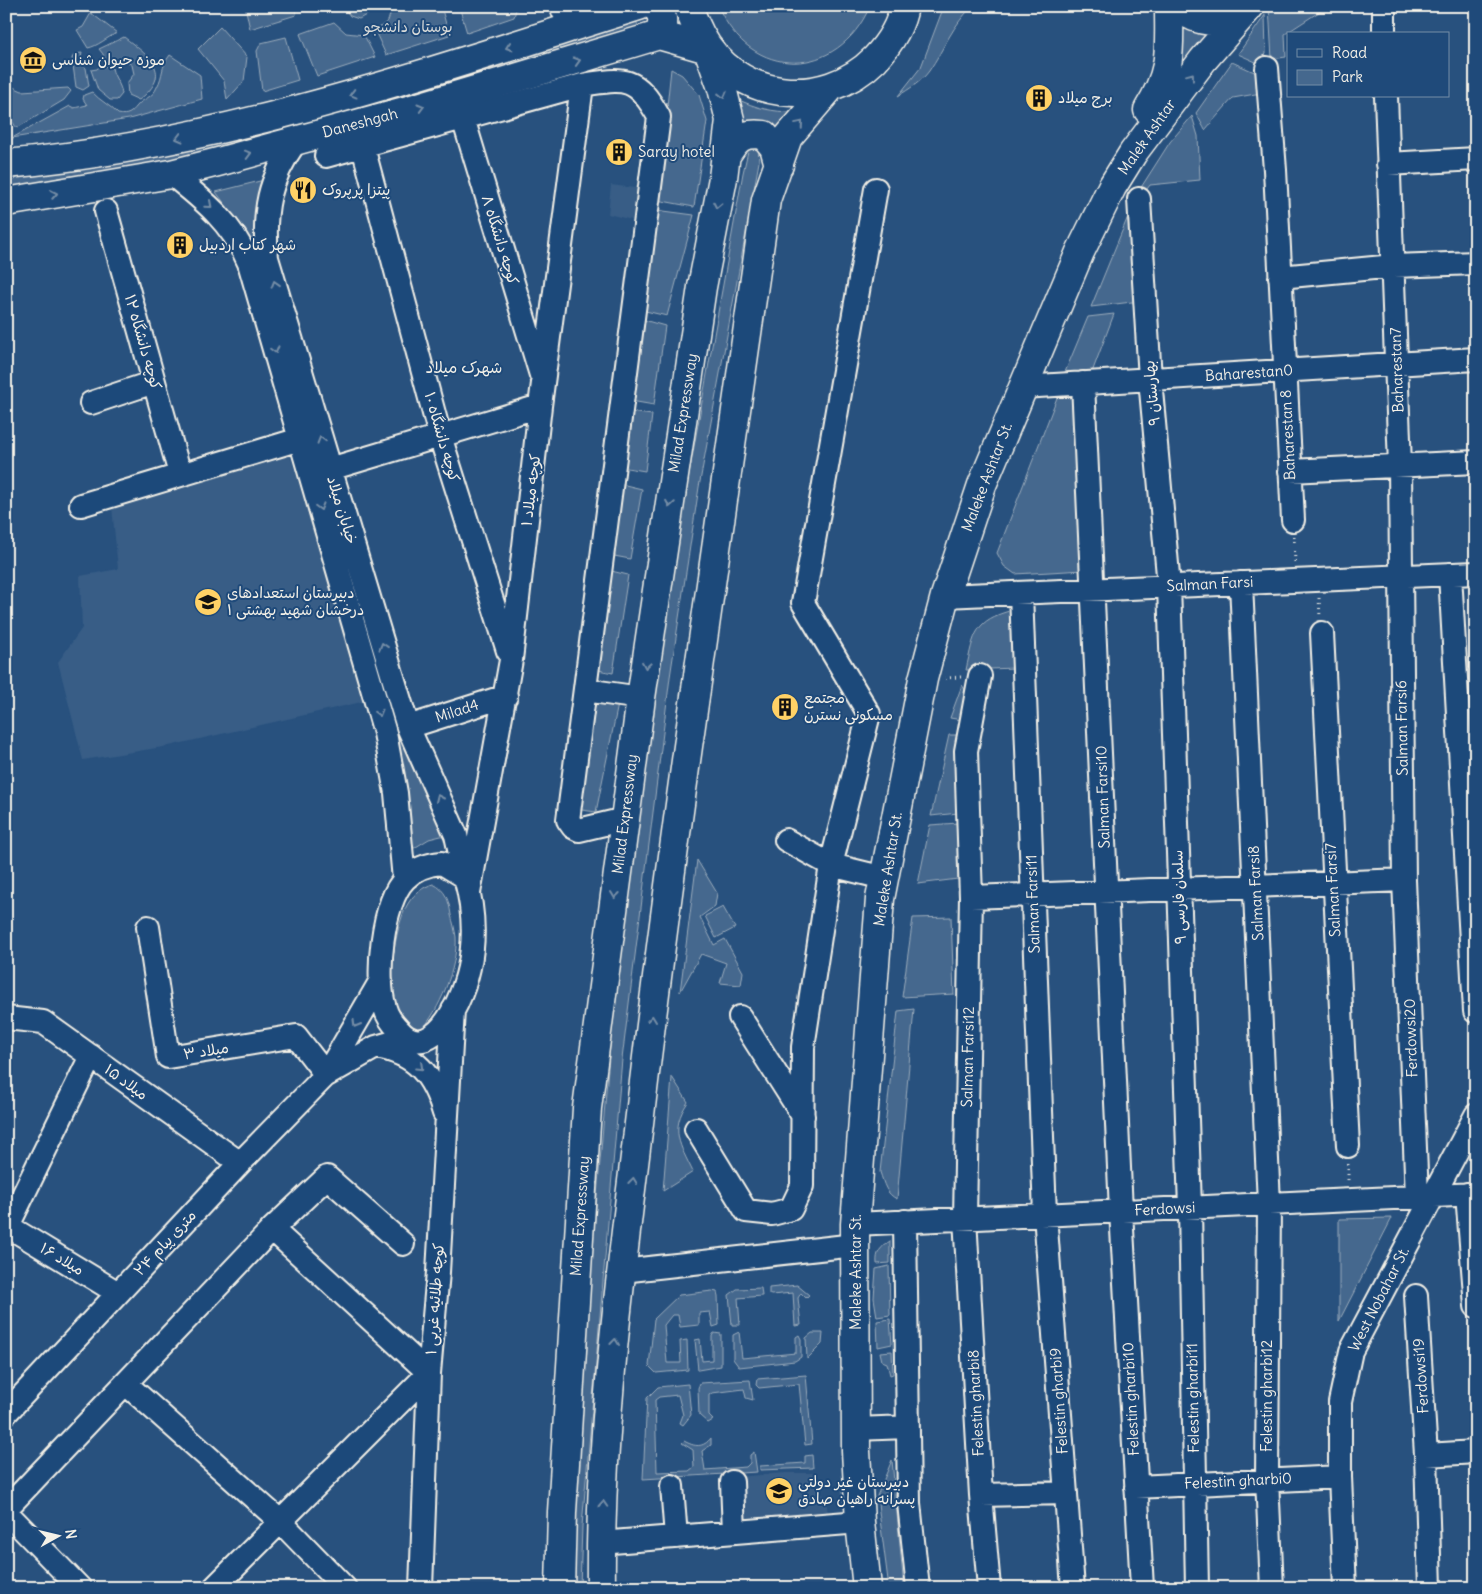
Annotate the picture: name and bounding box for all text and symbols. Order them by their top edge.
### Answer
park label: بوستان دانشجو [362,17,453,36]
legend [1287,32,1450,98]
one-way arrow [505,42,513,52]
text: Road [1332,43,1367,62]
museum icon: موزه حیوان شناسی [18,45,48,75]
place label: موزه حیوان شناسی [52,50,165,70]
one-way arrow [572,56,581,66]
text: Park [1332,67,1363,86]
one-way arrow [1185,73,1193,82]
building icon: برج میلاد [1024,83,1054,113]
one-way arrow [350,88,358,98]
place label: برج میلاد [1058,88,1113,108]
one-way arrow [718,90,728,98]
street label: Malek Ashtar [1114,95,1180,178]
one-way arrow [417,102,425,112]
street label: Daneshgah [320,103,400,142]
one-way arrow [794,120,803,129]
one-way arrow [174,132,183,143]
building icon: Saray hotel [604,137,634,167]
place label: Saray hotel [638,142,715,161]
one-way arrow [243,149,252,160]
restaurant icon: پیتزا پرپروک [288,175,318,205]
place label: پیتزا پرپروک [322,180,390,200]
one-way arrow [50,189,59,199]
street label: کوچه دانشگاه ۸ [477,193,523,287]
one-way arrow [203,199,212,208]
one-way arrow [713,201,723,210]
building icon: شهر کتاب اردبیل [165,230,195,260]
place label: شهر کتاب اردبیل [199,235,296,254]
one-way arrow [270,281,280,289]
street label: کوچه دانشگاه ۱۲ [120,292,166,392]
street label: Baharestan7 [1386,327,1407,413]
one-way arrow [269,346,279,354]
street label: Milad Expressway [664,352,701,474]
district label: شهرک میلاد [426,357,502,377]
street label: بهارستان ۹ [1139,360,1164,427]
street label: Baharestan0 [1204,360,1294,385]
street label: Baharestan 8 [1276,389,1299,481]
street label: کوچه دانشگاه ۱۰ [420,390,464,484]
street label: Maleke Ashtar St. [957,419,1016,534]
one-way arrow [316,436,326,445]
street label: کوچه میلاد ۱ [517,453,545,527]
street label: خیابان میلاد [323,473,362,546]
one-way arrow [665,500,675,508]
one-way arrow [314,502,324,510]
street label: Salman Farsi [1166,572,1254,595]
place label: دبیرستان استعدادهای درخشان شهید بهشتی ۱ [227,583,364,620]
school or university icon: دبیرستان استعدادهای درخشان شهید بهشتی ۱ [193,587,223,617]
one-way arrow [379,642,389,650]
one-way arrow [641,660,651,669]
street label: Salman Farsi6 [1391,680,1412,776]
place label: مجتمع مسکونی نسترن [804,688,893,725]
building icon: مجتمع مسکونی نسترن [770,692,800,722]
street label: Milad4 [433,694,481,726]
one-way arrow [373,709,383,717]
street label: Salman Farsi10 [1091,745,1114,849]
street label: Milad Expressway [608,753,641,875]
one-way arrow [435,794,446,803]
street label: Maleke Ashtar St. [869,810,906,928]
street label: Salman Farsi7 [1321,842,1344,938]
street label: Salman Farsi8 [1244,845,1267,941]
street label: سلمان فارسی ۹ [1167,850,1191,944]
street label: Salman Farsi11 [1021,854,1044,954]
one-way arrow [610,892,621,900]
street label: Ferdowsi20 [1400,998,1421,1078]
street label: Salman Farsi12 [957,1006,978,1108]
one-way arrow [646,1015,657,1023]
one-way arrow [352,1019,362,1028]
street label: میلاد ۳ [182,1038,230,1063]
street label: میلاد ۱۵ [101,1059,152,1104]
one-way arrow [414,1061,423,1070]
street label: Milad Expressway [566,1155,593,1277]
one-way arrow [627,1176,638,1184]
street label: Ferdowsi [1134,1197,1196,1220]
street label: ۲۴ متری پیام [129,1206,201,1281]
street label: Maleke Ashtar St. [846,1214,865,1330]
street label: میلاد ۱۶ [37,1238,88,1279]
street label: کوچه طلائیه غربی ۱ [421,1242,449,1356]
street label: West Nobahar St. [1344,1243,1413,1354]
one-way arrow [609,1338,620,1346]
street label: Ferdowsi19 [1408,1338,1433,1414]
street label: Felestin gharbi12 [1257,1340,1276,1452]
street label: Felestin gharbi10 [1118,1342,1143,1456]
street label: Felestin gharbi11 [1182,1343,1203,1453]
street label: Felestin gharbi9 [1045,1347,1072,1455]
street label: Felestin gharbi8 [963,1349,988,1457]
street label: Felestin gharbi0 [1184,1468,1292,1493]
place label: دبیرستان غیر دولتی پسرانه راهیان صادق [798,1472,915,1509]
school or university icon: دبیرستان غیر دولتی پسرانه راهیان صادق [764,1476,794,1506]
one-way arrow [597,1500,608,1508]
north arrow [32,1512,82,1562]
text: N [61,1528,80,1540]

